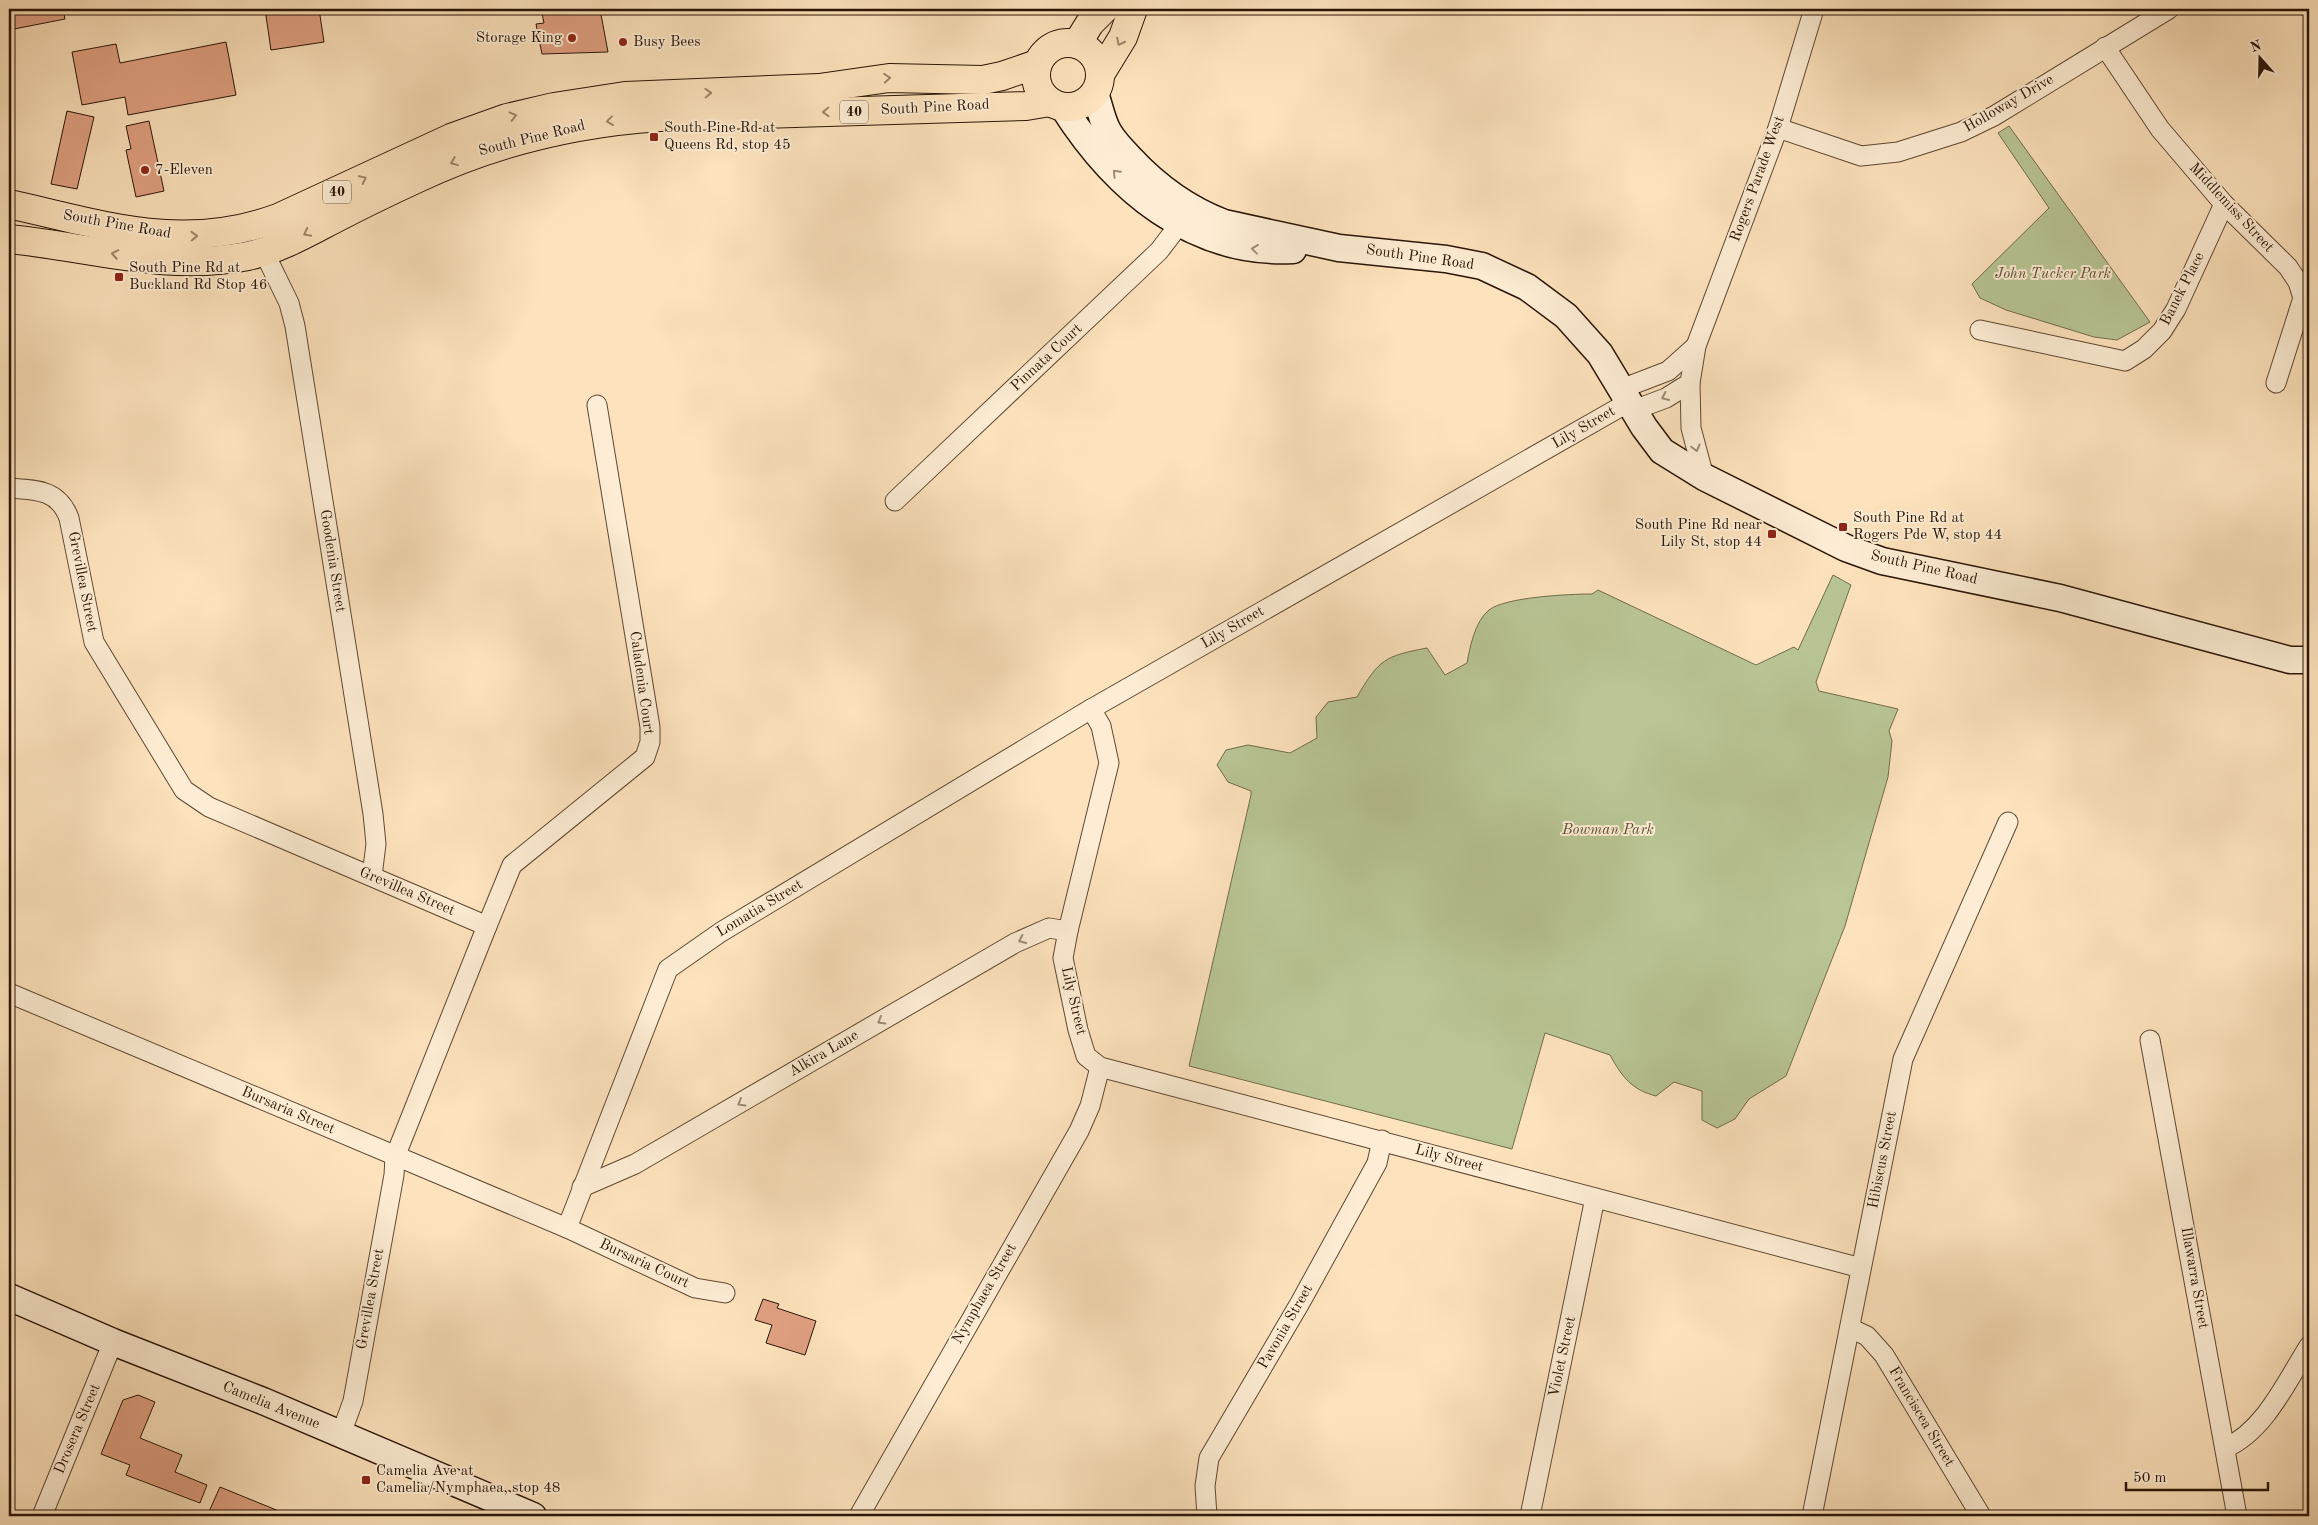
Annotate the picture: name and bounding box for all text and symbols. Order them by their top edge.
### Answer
place label: Storage King [476,31,562,46]
marker: Storage King [566,32,578,44]
north arrow [2236,32,2286,82]
place label: Busy Bees [633,35,701,50]
marker: Busy Bees [617,36,629,48]
one-way arrow [1116,37,1126,46]
text: N [2248,38,2264,55]
street label: Holloway Drive [1961,72,2057,136]
one-way arrow [883,73,891,84]
one-way arrow [704,87,712,98]
street label: South Pine Road [880,98,990,118]
road number: 40 [840,100,868,124]
one-way arrow [822,107,830,118]
one-way arrow [508,112,516,122]
street label: Rogers Parade West [1728,114,1788,244]
one-way arrow [606,115,614,126]
street label: South Pine Road [477,118,587,159]
place label: South Pine Rd at Queens Rd, stop 45 [664,121,791,153]
marker: South Pine Rd at Queens Rd, stop 45 [648,131,660,143]
one-way arrow [450,156,458,166]
street label: Middlemiss Street [2186,160,2276,256]
place label: 7-Eleven [155,163,213,178]
marker: 7-Eleven [139,164,151,176]
one-way arrow [1113,169,1122,178]
one-way arrow [358,175,367,185]
road number: 40 [323,180,351,203]
street label: South Pine Road [62,208,172,242]
one-way arrow [303,227,312,237]
one-way arrow [190,231,198,241]
street label: South Pine Road [1365,243,1475,273]
one-way arrow [1251,244,1259,255]
one-way arrow [111,250,120,260]
street label: Banek Place [2158,250,2208,328]
place label: South Pine Rd at Buckland Rd Stop 46 [129,261,267,293]
park label: John Tucker Park [1995,267,2111,282]
marker: South Pine Rd at Buckland Rd Stop 46 [113,271,125,283]
street label: Pinnata Court [1008,321,1086,395]
one-way arrow [1661,391,1670,402]
street label: Lily Street [1550,404,1618,452]
one-way arrow [1690,443,1701,452]
street label: Goodenia Street [316,509,348,613]
place label: South Pine Rd at Rogers Pde W, stop 44 [1853,511,2002,543]
place label: South Pine Rd near Lily St, stop 44 [1635,518,1762,550]
marker: South Pine Rd at Rogers Pde W, stop 44 [1837,521,1849,533]
marker: South Pine Rd near Lily St, stop 44 [1766,528,1778,540]
street label: Grevillea Street [65,530,99,634]
street label: South Pine Road [1869,548,1979,588]
street label: Lily Street [1199,604,1267,652]
street label: Caladenia Court [626,630,656,736]
park label: Bowman Park [1561,823,1654,838]
street label: Grevillea Street [357,865,457,919]
street label: Lomatia Street [714,877,806,941]
one-way arrow [1018,934,1027,944]
street label: Lily Street [1058,965,1088,1037]
one-way arrow [877,1015,886,1025]
street label: Alkira Lane [787,1028,861,1080]
street label: Bursaria Street [239,1085,337,1137]
one-way arrow [737,1097,746,1107]
street label: Hibiscus Street [1866,1110,1900,1210]
street label: Lily Street [1413,1143,1485,1175]
street label: Illawarra Street [2178,1226,2210,1330]
street label: Bursaria Court [597,1237,691,1291]
street label: Nymphaea Street [950,1241,1020,1347]
street label: Grevillea Street [355,1247,387,1351]
street label: Pavonia Street [1256,1282,1316,1372]
street label: Violet Street [1547,1315,1579,1399]
street label: Franciscea Street [1885,1364,1957,1470]
street label: Camelia Avenue [220,1380,322,1432]
street label: Drosera Street [52,1382,104,1476]
scale bar [2126,1460,2268,1492]
place label: Camelia Ave at Camelia/Nymphaea, stop 48 [376,1464,561,1496]
text: 50 m [2133,1471,2167,1486]
marker: Camelia Ave at Camelia/Nymphaea, stop 48 [360,1474,372,1486]

